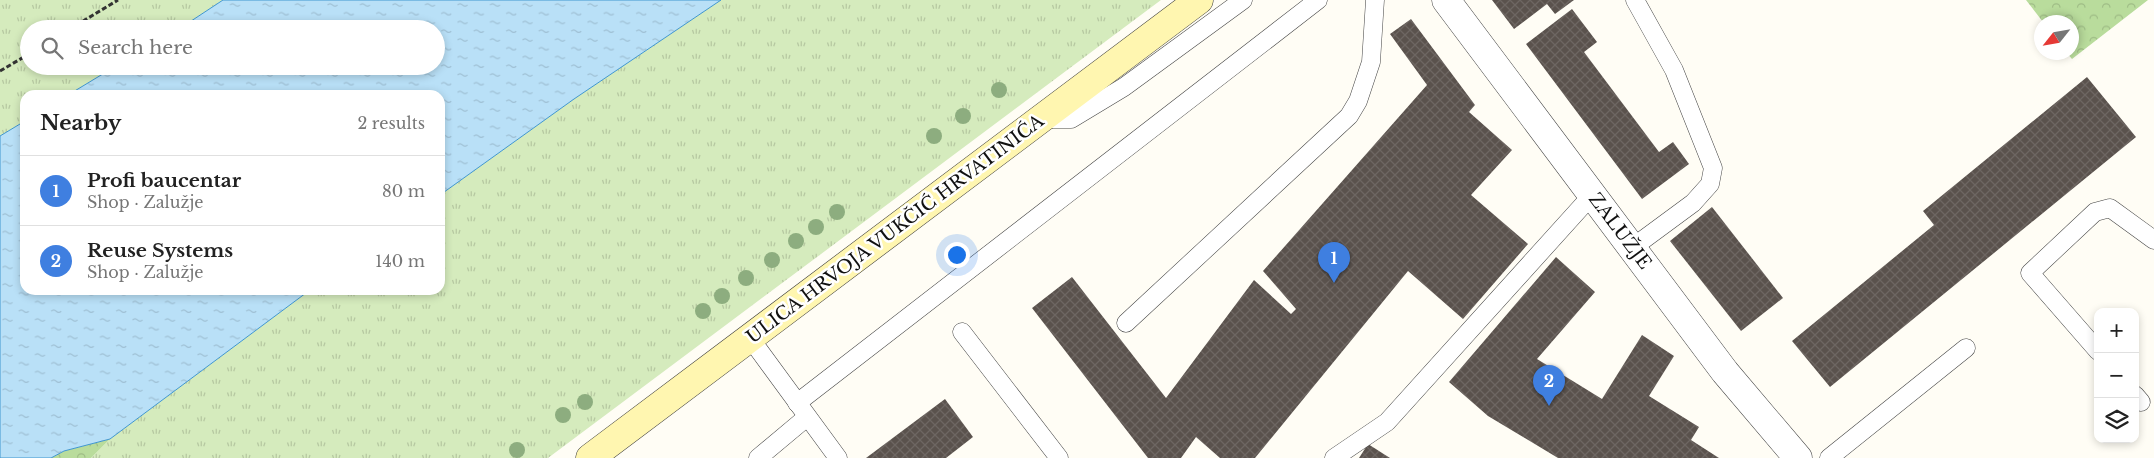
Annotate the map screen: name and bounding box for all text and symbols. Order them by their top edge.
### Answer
north arrow [2034,15,2079,60]
search box [20,20,445,75]
icon: search [38,34,66,62]
text: Search here [78,36,193,59]
street label: ULICA HRVOJA VUKČIĆ HRVATINIĆA [741,108,1049,348]
text: Nearby [40,110,121,136]
text: 2 results [357,113,425,133]
text: Profi baucentar [87,169,241,192]
text: 1 [53,181,59,201]
text: 80 m [382,181,425,201]
street label: ZALUŽJE [1584,188,1657,274]
text: Shop · Zalužje [87,192,203,212]
text: Reuse Systems [87,239,233,262]
your location [944,242,970,268]
pin: 1 [1318,242,1350,283]
text: 2 [51,251,61,271]
text: 140 m [375,251,425,271]
text: Shop · Zalužje [87,262,203,282]
map controls [2094,308,2139,443]
button: + [2094,308,2139,353]
button: − [2094,353,2139,398]
pin: 2 [1533,365,1565,406]
button: layers [2094,398,2139,443]

